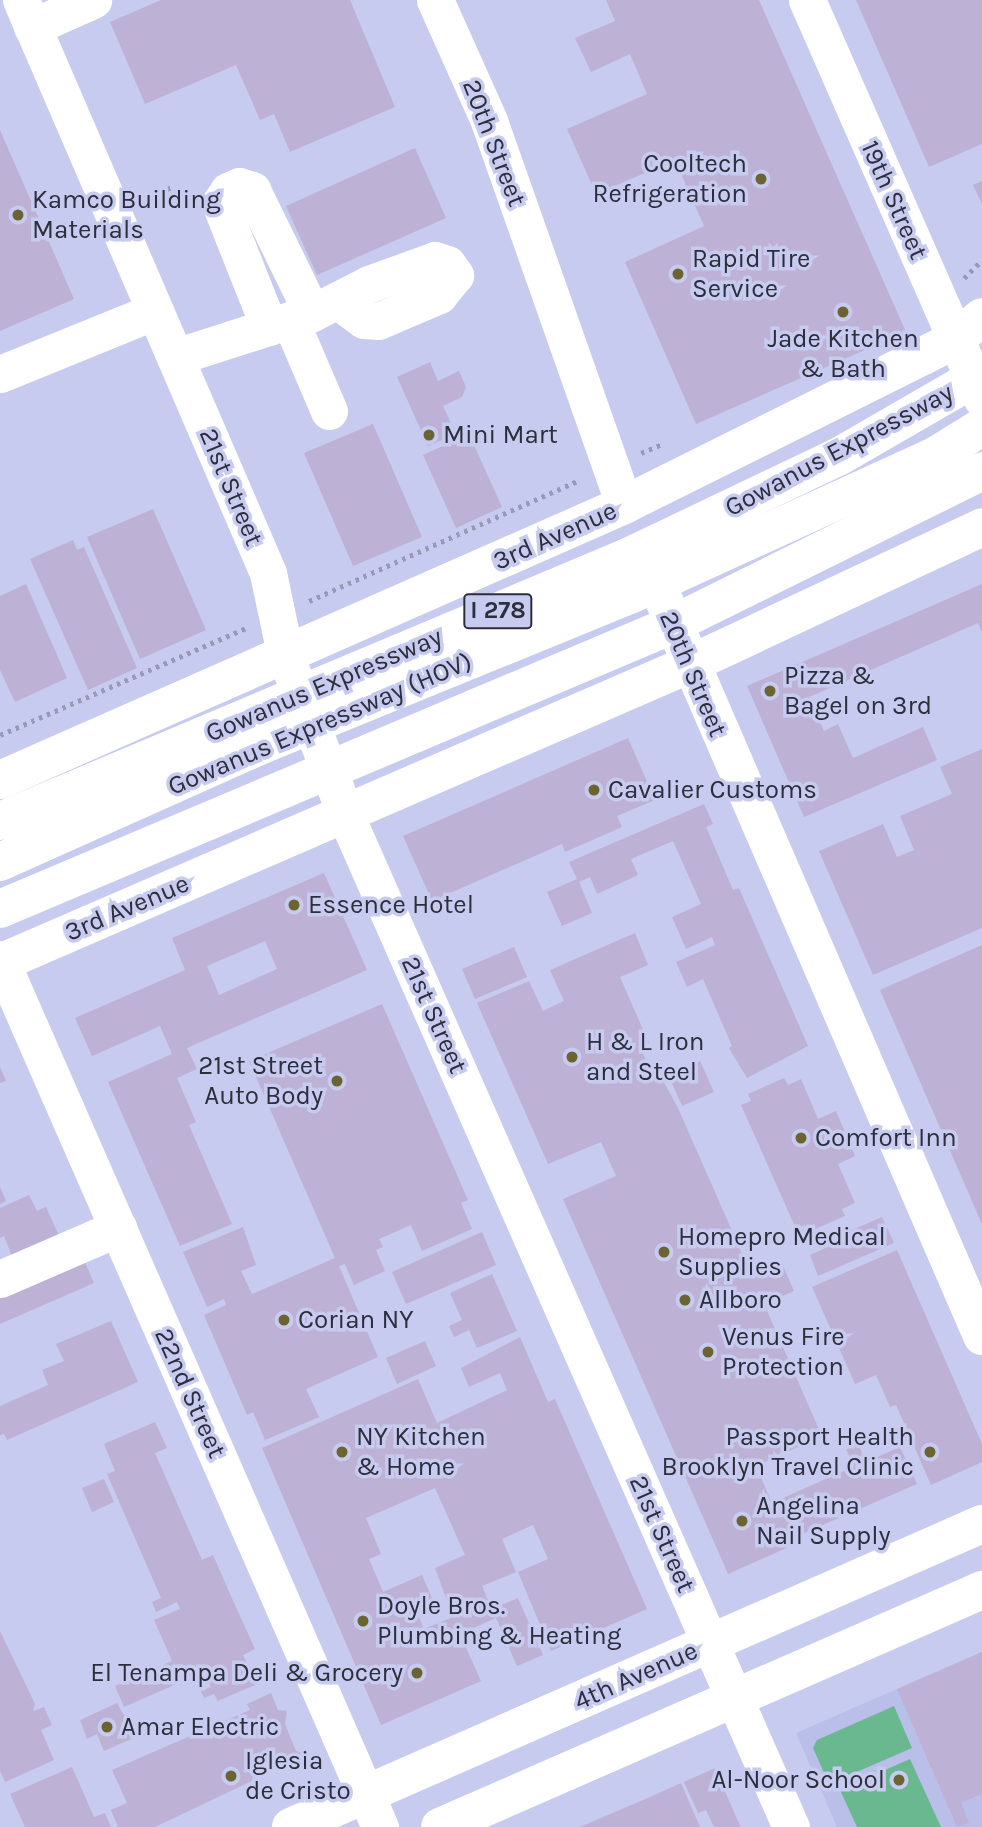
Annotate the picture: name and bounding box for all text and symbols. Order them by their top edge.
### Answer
street label: 20th Street [456,75,532,211]
street label: 19th Street [854,136,934,264]
place label: Cooltech Refrigeration [593,148,747,210]
marker: Cooltech Refrigeration [753,171,769,187]
place label: Kamco Building Materials [32,184,221,246]
marker: Kamco Building Materials [10,207,26,223]
place label: Rapid Tire Service [692,243,810,304]
marker: Rapid Tire Service [670,266,686,282]
marker: Jade Kitchen & Bath [835,304,851,320]
place label: Jade Kitchen & Bath [767,323,919,384]
street label: Gowanus Expressway [720,377,958,523]
place label: Mini Mart [443,419,558,451]
street label: 21st Street [192,424,270,550]
marker: Mini Mart [421,427,437,443]
street label: 3rd Avenue [488,495,622,577]
road number: I 278 [463,590,533,632]
street label: 20th Street [653,606,733,742]
street label: Gowanus Expressway [201,621,447,749]
street label: Gowanus Expressway (HOV) [163,646,477,802]
place label: Pizza & Bagel on 3rd [784,660,932,722]
marker: Pizza & Bagel on 3rd [762,683,778,699]
place label: Cavalier Customs [608,774,817,806]
marker: Cavalier Customs [586,782,602,798]
street label: 3rd Avenue [60,868,194,948]
place label: Essence Hotel [308,889,474,921]
marker: Essence Hotel [286,897,302,913]
street label: 21st Street [394,952,474,1078]
place label: H & L Iron and Steel [586,1026,704,1088]
marker: H & L Iron and Steel [564,1049,580,1065]
place label: 21st Street Auto Body [198,1050,323,1112]
marker: 21st Street Auto Body [329,1073,345,1089]
place label: Comfort Inn [815,1122,957,1154]
marker: Comfort Inn [793,1130,809,1146]
place label: Homepro Medical Supplies [678,1221,886,1282]
marker: Homepro Medical Supplies [656,1244,672,1260]
place label: Allboro [699,1284,782,1316]
marker: Allboro [677,1292,693,1308]
place label: Corian NY [298,1304,414,1336]
marker: Corian NY [276,1312,292,1328]
place label: Venus Fire Protection [722,1321,845,1382]
street label: 22nd Street [148,1323,232,1463]
marker: Venus Fire Protection [700,1344,716,1360]
place label: NY Kitchen & Home [356,1421,486,1482]
place label: Passport Health Brooklyn Travel Clinic [662,1421,914,1482]
marker: Passport Health Brooklyn Travel Clinic [920,1442,940,1462]
marker: NY Kitchen & Home [334,1444,350,1460]
street label: 21st Street [622,1471,702,1597]
place label: Angelina Nail Supply [756,1490,891,1552]
marker: Angelina Nail Supply [734,1513,750,1529]
place label: Doyle Bros. Plumbing & Heating [377,1590,621,1652]
marker: Doyle Bros. Plumbing & Heating [355,1613,371,1629]
street label: 4th Avenue [569,1635,703,1717]
place label: El Tenampa Deli & Grocery [90,1657,403,1689]
marker: El Tenampa Deli & Grocery [409,1665,425,1681]
place label: Amar Electric [121,1711,279,1743]
marker: Amar Electric [99,1719,115,1735]
place label: Iglesia de Cristo [245,1745,351,1806]
place label: Al-Noor School [711,1764,885,1796]
marker: Iglesia de Cristo [223,1768,239,1784]
marker: Al-Noor School [891,1772,907,1788]

